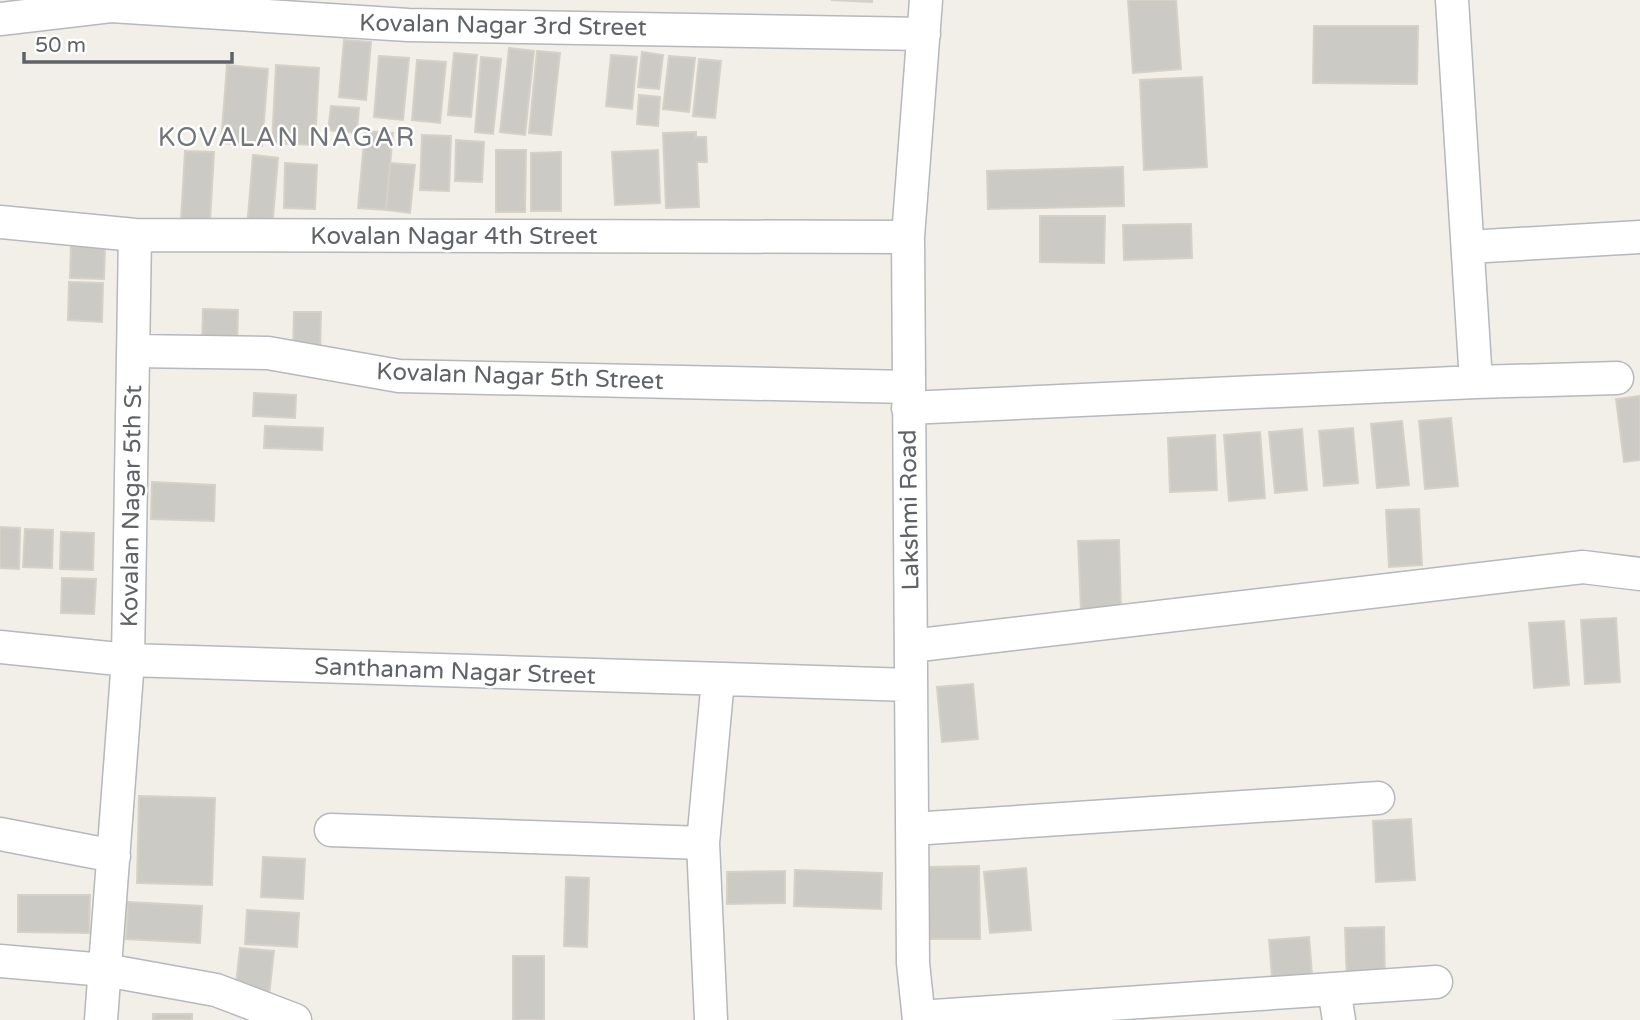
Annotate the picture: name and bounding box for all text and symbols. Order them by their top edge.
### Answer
street label: Kovalan Nagar 3rd Street [359,8,647,43]
scale bar [24,21,233,65]
text: 50 m [35,33,86,58]
district label: KOVALAN NAGAR [158,122,416,153]
street label: Kovalan Nagar 4th Street [310,222,598,251]
street label: Kovalan Nagar 5th Street [376,357,664,396]
street label: Kovalan Nagar 5th St [115,385,148,627]
street label: Lakshmi Road [894,429,925,591]
street label: Santhanam Nagar Street [314,652,596,691]

